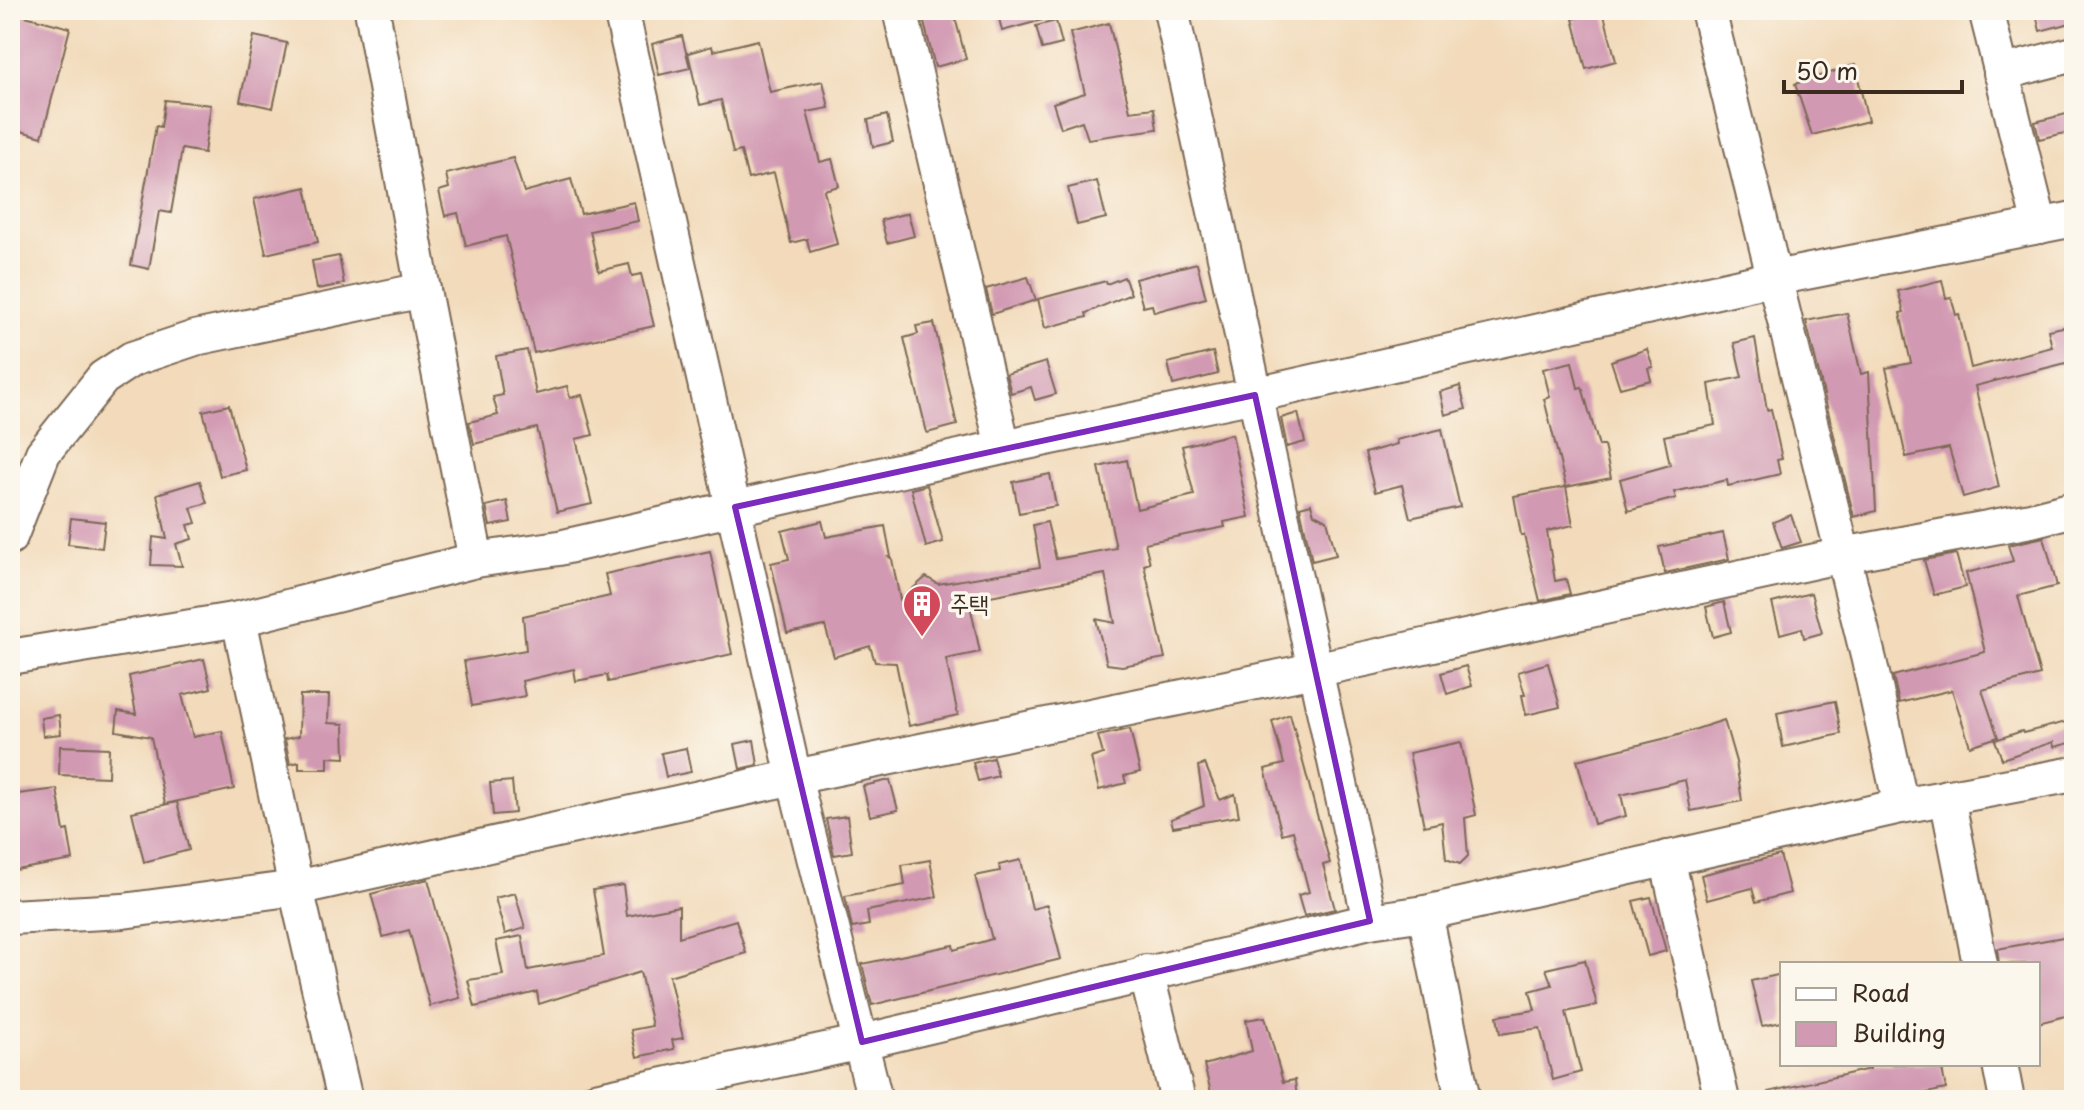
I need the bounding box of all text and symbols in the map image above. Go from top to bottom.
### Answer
scale bar [1784,44,1962,94]
text: 50 m [1796,52,1858,88]
building icon: 주택 [901,583,943,638]
place label: 주택 [950,584,989,620]
legend [1780,962,2040,1066]
text: Road [1852,974,1910,1010]
text: Building [1852,1014,1946,1050]

